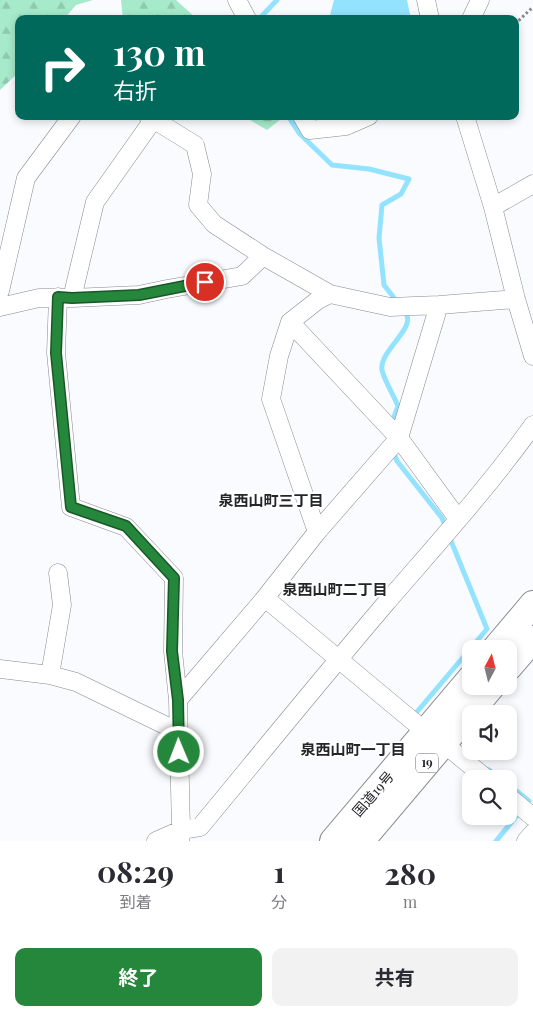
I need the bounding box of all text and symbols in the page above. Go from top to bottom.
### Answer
text: 130 m [113,28,206,75]
icon: right [30,35,95,100]
text: 右折 [113,75,157,105]
pin [184,261,226,303]
icon: arrive [191,268,219,296]
district label: 泉西山町三丁目 [218,490,324,510]
district label: 泉西山町二丁目 [282,579,388,599]
north arrow [462,640,518,695]
map controls [462,640,517,825]
button: sound [462,705,517,760]
position arrow [152,725,204,777]
district label: 泉西山町一丁目 [300,739,406,759]
road number: 19 [416,754,438,772]
street label: 国道19号 [348,767,398,820]
button: search [462,770,517,825]
text: 08:29 [97,851,174,891]
text: 1 [273,851,285,891]
text: 280 [384,853,436,893]
text: 到着 [120,891,152,912]
text: 分 [271,891,287,912]
text: m [403,891,417,912]
button: 終了 [15,948,262,1006]
button: 共有 [272,948,518,1006]

